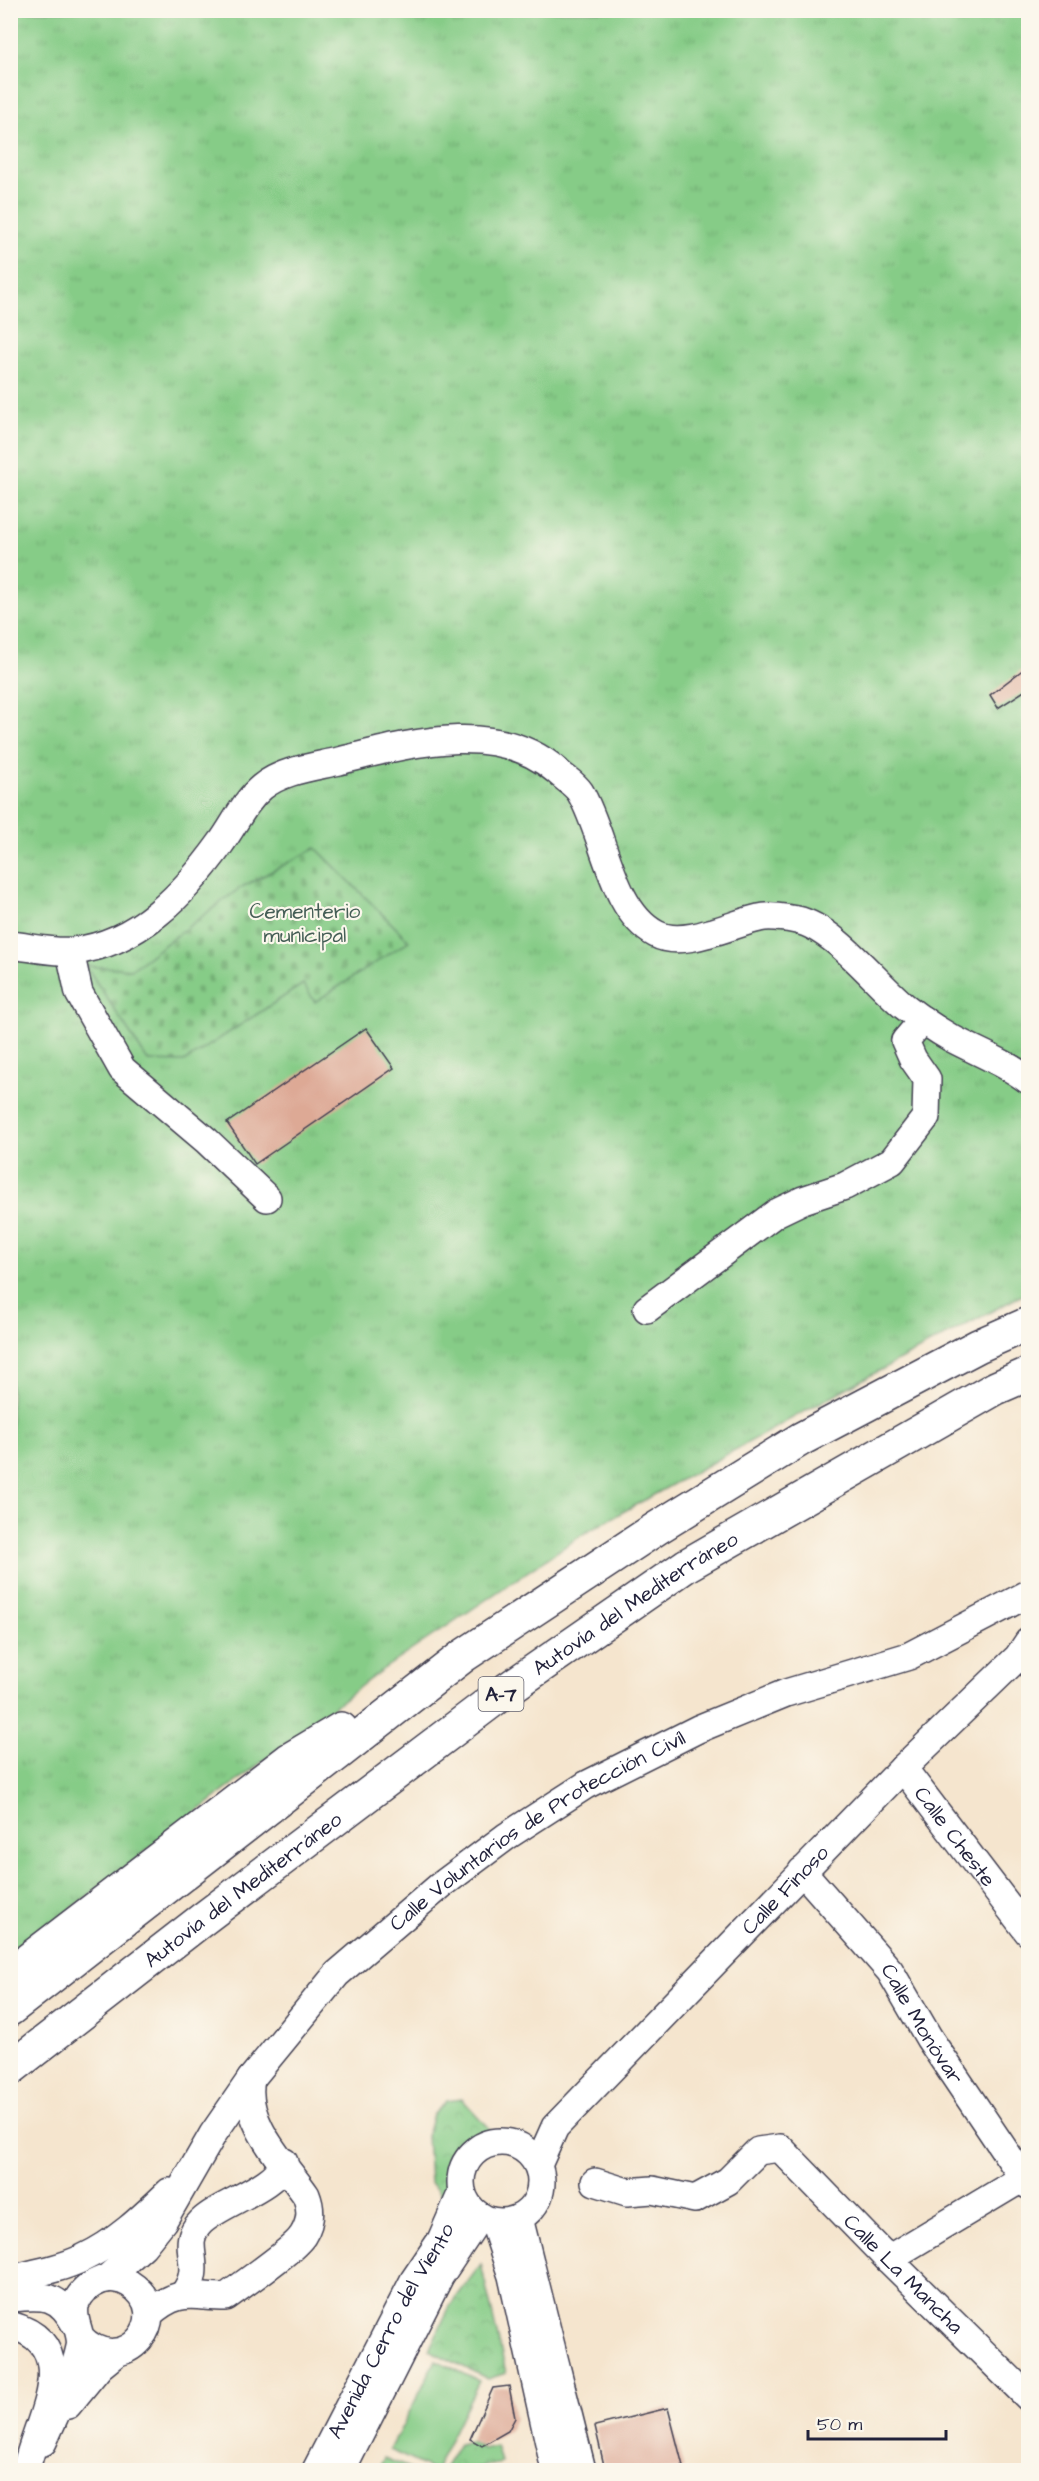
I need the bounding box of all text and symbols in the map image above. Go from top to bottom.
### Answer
park label: Cementerio municipal [250,897,361,951]
street label: Autovía del Mediterráneo [527,1525,744,1683]
road number: A-7 [478,1677,524,1711]
street label: Calle Voluntarios de Protección Civíl [383,1724,690,1938]
street label: Calle Cheste [907,1781,1002,1893]
street label: Autovía del Mediterráneo [138,1805,348,1975]
street label: Calle Finoso [735,1839,836,1941]
street label: Calle Monóvar [874,1958,970,2090]
street label: Calle La Mancha [837,2208,970,2341]
street label: Avenida Cerro del Viento [321,2219,461,2444]
scale bar [808,2403,946,2441]
text: 50 m [817,2412,862,2437]

